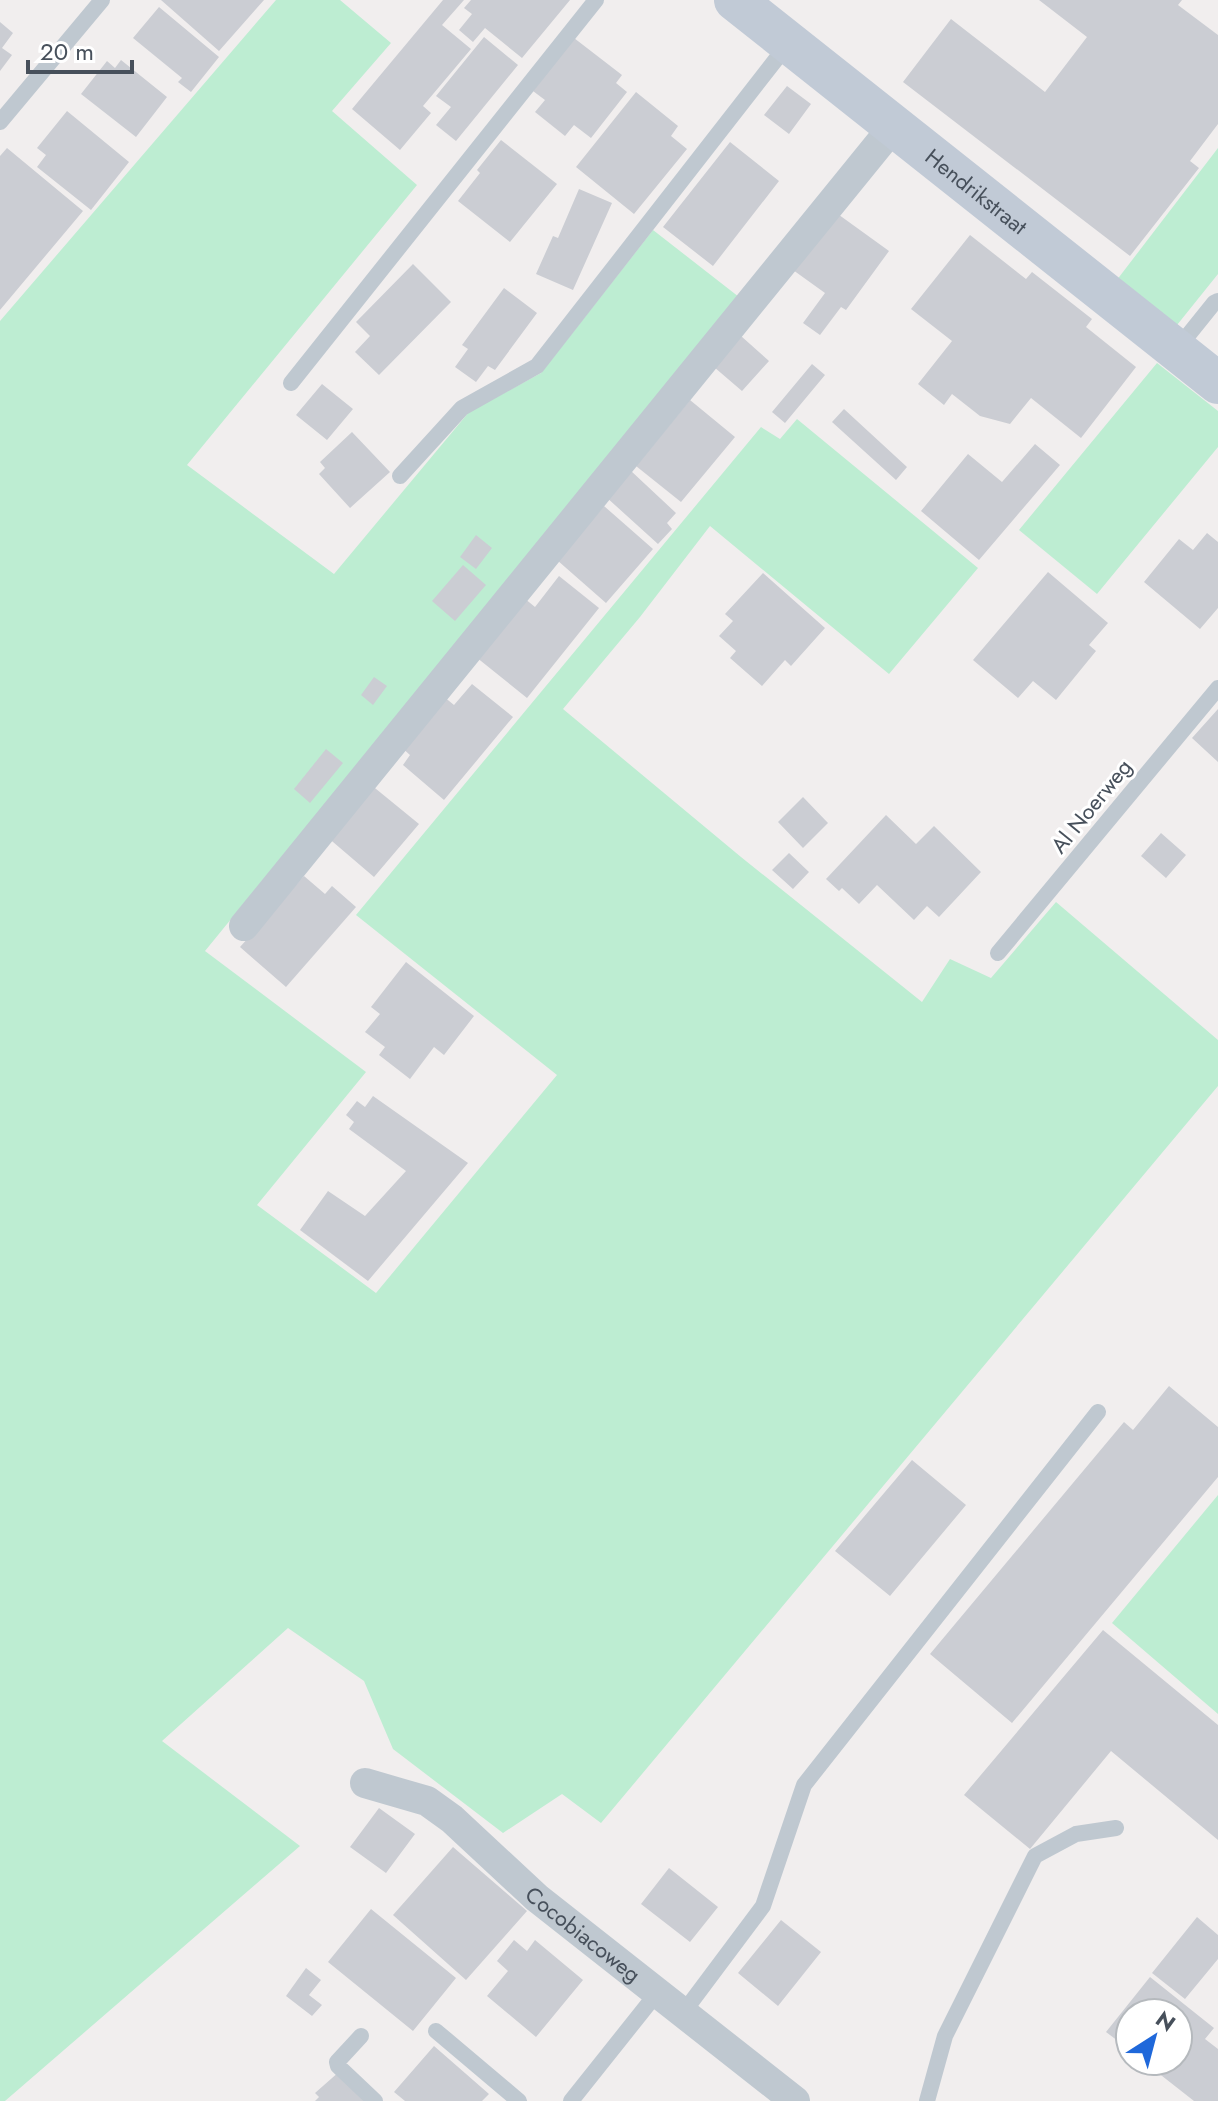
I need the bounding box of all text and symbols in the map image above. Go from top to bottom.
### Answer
scale bar [28,24,132,74]
text: 20 m [40,34,94,69]
street label: Hendrikstraat [918,141,1035,242]
street label: Al Noerweg [1043,752,1139,860]
street label: Cocobiacoweg [518,1879,648,1990]
north arrow [1114,1997,1194,2077]
text: N [1149,2003,1182,2039]

